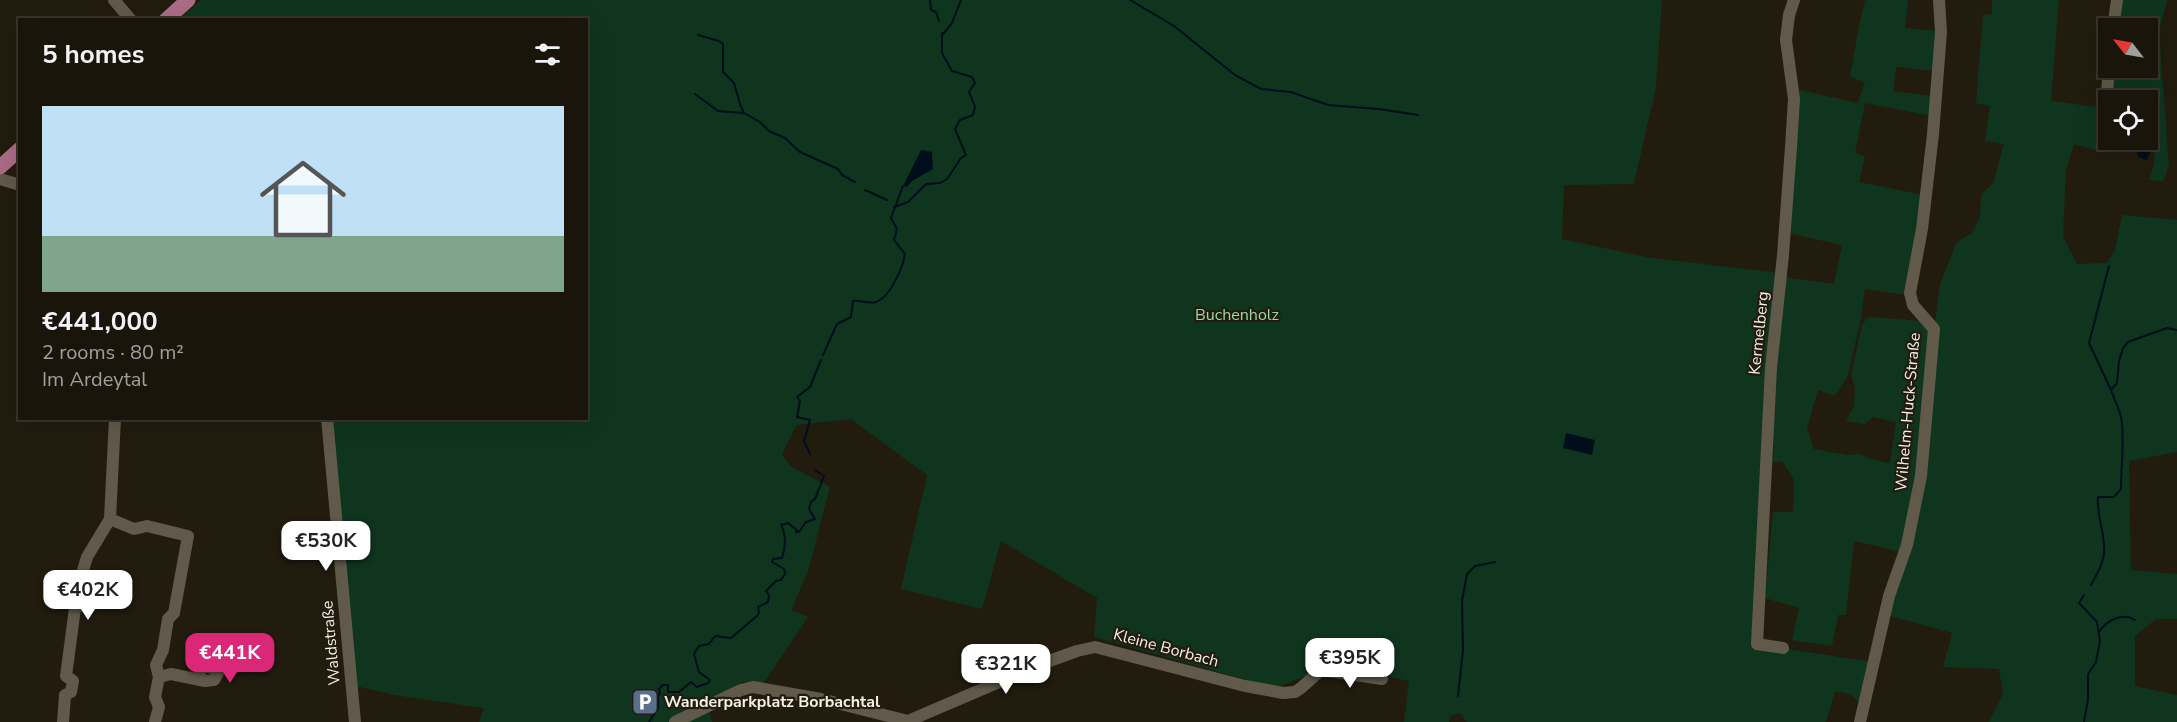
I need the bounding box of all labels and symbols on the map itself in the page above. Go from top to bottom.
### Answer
north arrow [2098,18,2158,78]
street label: Kermelberg [1744,290,1774,376]
park label: Buchenholz [1195,304,1279,326]
street label: Wilhelm-Huck-Straße [1890,332,1926,492]
pin: €530K [284,521,368,572]
pin: €402K [46,570,130,621]
street label: Waldstraße [316,600,346,686]
street label: Kleine Borbach [1111,623,1221,673]
pin: €441K [188,633,272,684]
pin: €395K [1308,638,1392,689]
pin: €321K [964,644,1048,695]
parking icon: Wanderparkplatz Borbachtal [630,687,660,717]
place label: Wanderparkplatz Borbachtal [664,691,880,713]

